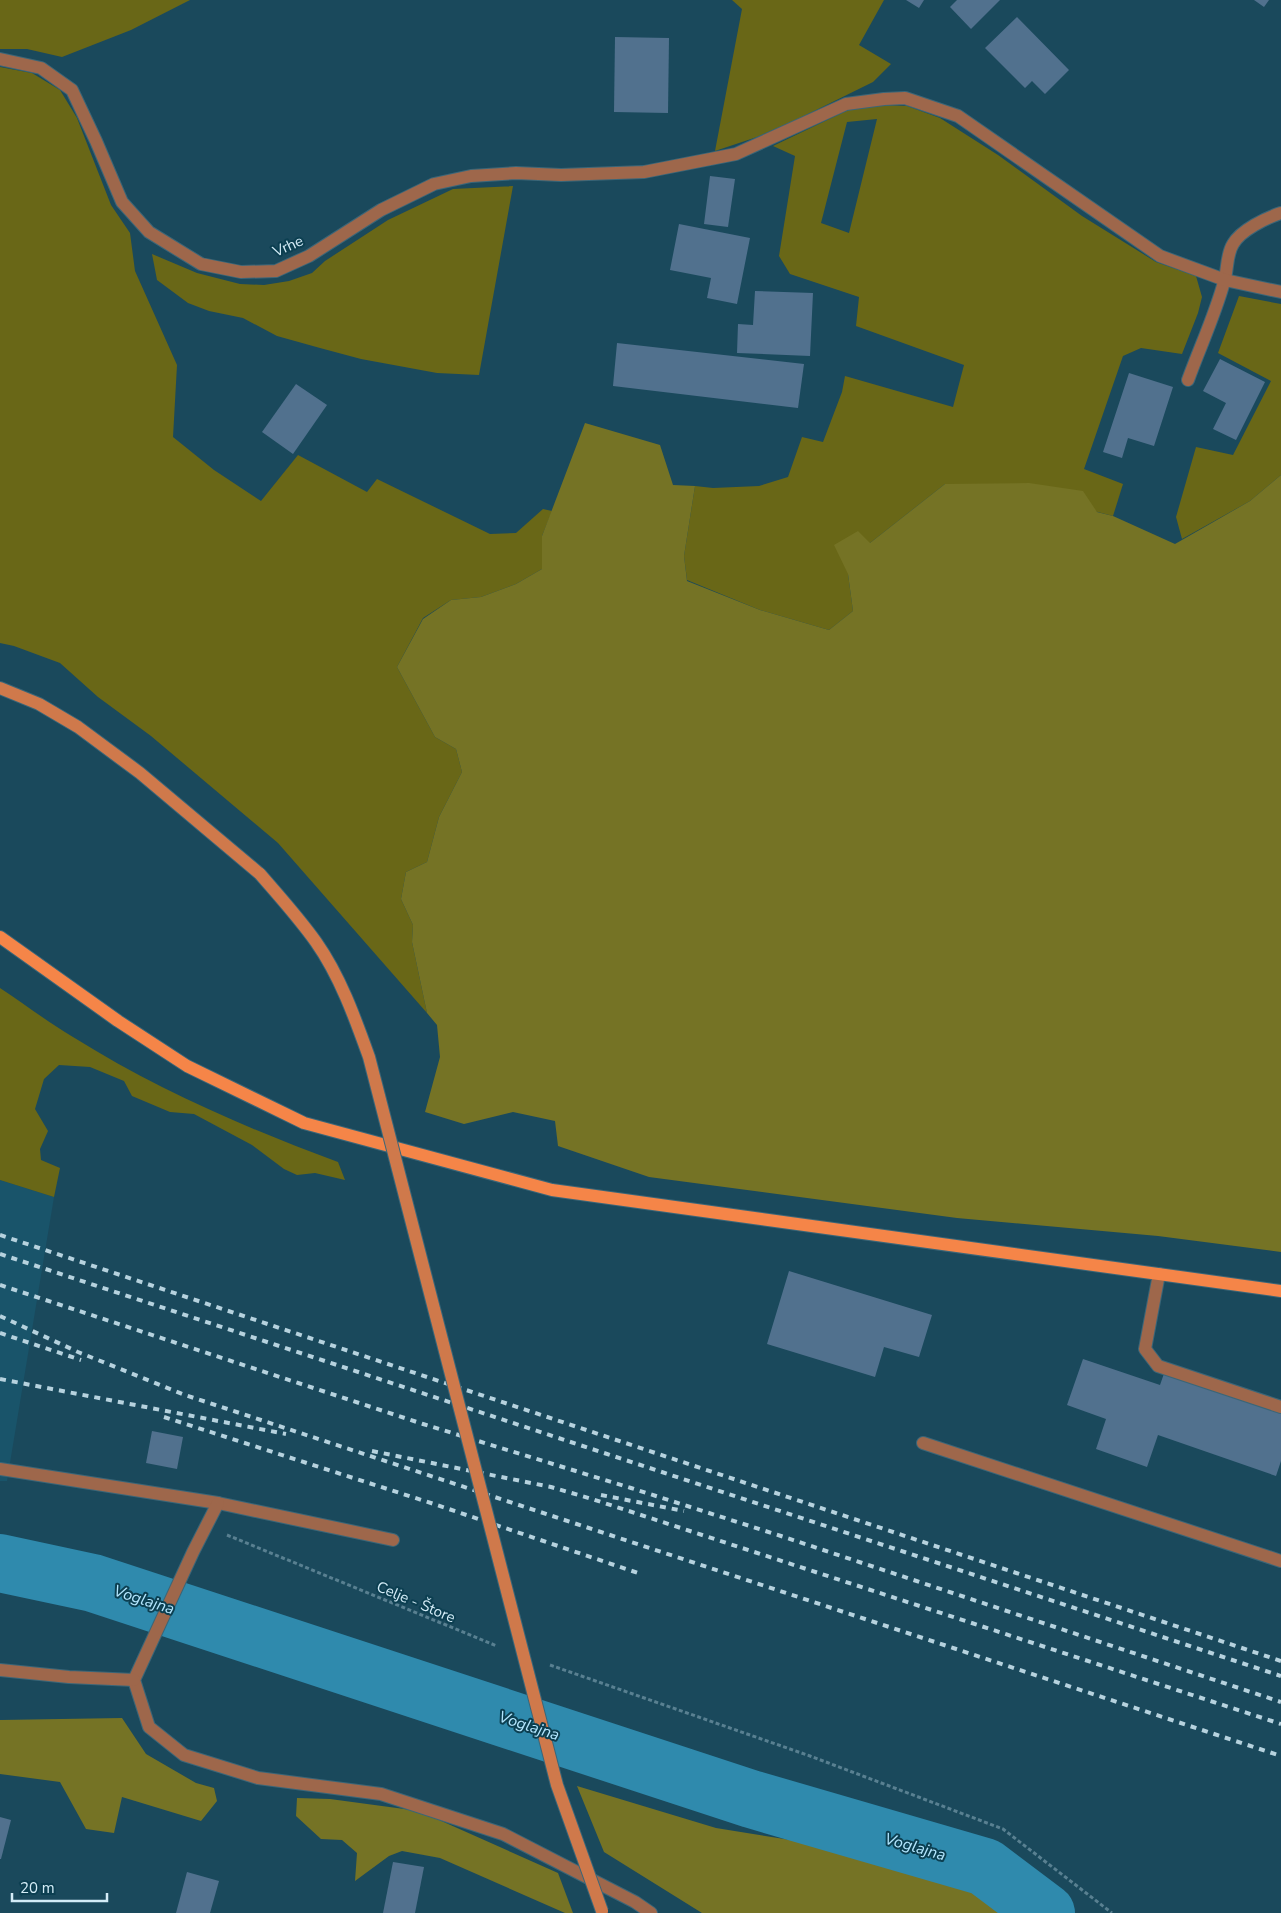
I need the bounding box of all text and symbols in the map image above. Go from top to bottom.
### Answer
street label: Vrhe [269,230,306,262]
street label: Celje - Štore [374,1576,459,1628]
water label: Voglajna [111,1580,177,1620]
water label: Voglajna [496,1706,562,1746]
water label: Voglajna [882,1828,948,1866]
scale bar [12,1870,108,1902]
text: 20 m [20,1878,55,1898]

